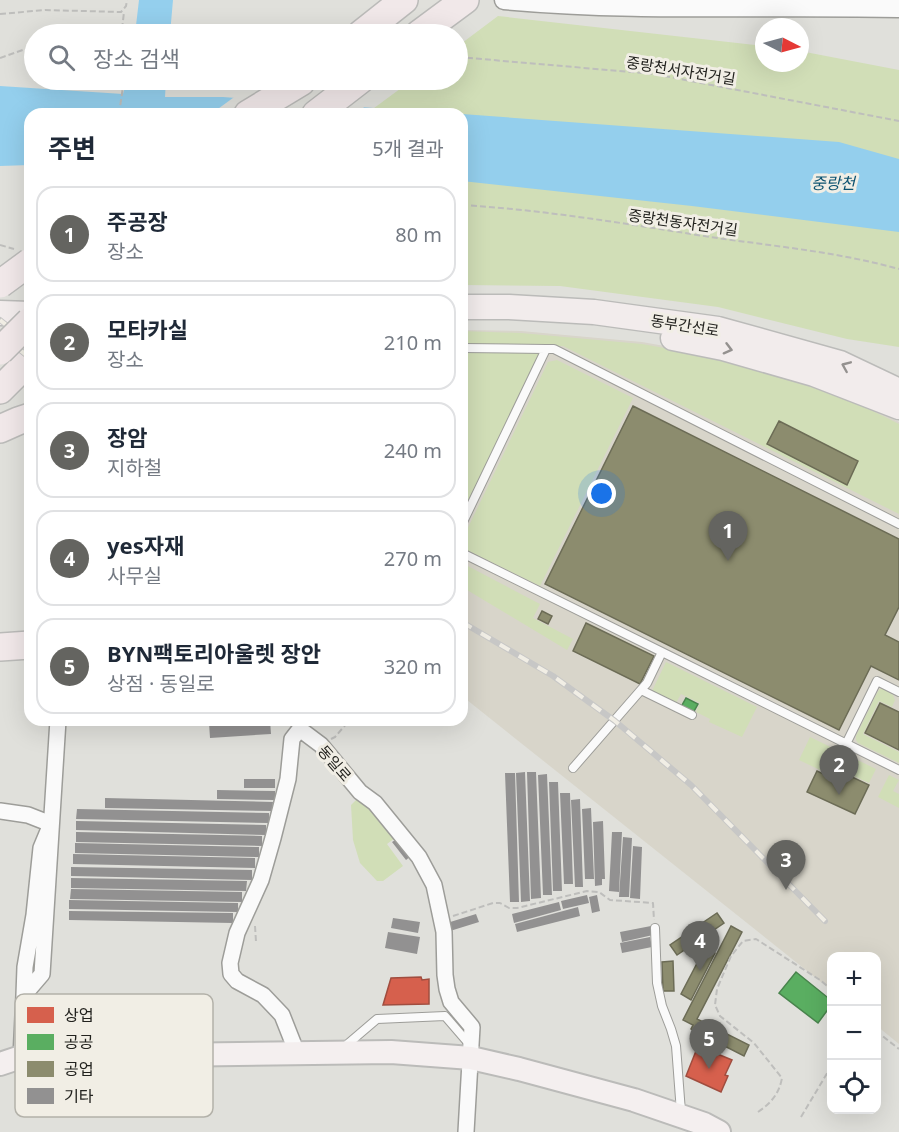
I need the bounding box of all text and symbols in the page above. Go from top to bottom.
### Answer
north arrow [755,18,809,72]
search box [24,24,468,90]
icon: search [45,41,78,74]
text: 장소 검색 [93,43,180,73]
street label: 중랑천서자전거길 [625,51,737,89]
text: 주변 [48,130,96,166]
text: 5개 결과 [372,135,444,162]
water label: 중랑천 [811,172,857,194]
street label: 중랑천동자전거길 [627,204,739,240]
text: 주공장 [107,206,168,236]
text: 1 [64,221,75,248]
text: 80 m [395,221,442,248]
text: 장소 [107,238,144,265]
street label: 동부간선로 [649,310,721,340]
text: 모타카실 [107,314,188,344]
text: 2 [64,329,75,356]
text: 210 m [384,329,442,356]
one-way arrow [723,342,733,355]
text: 장소 [107,346,144,373]
one-way arrow [841,362,852,374]
text: 장암 [107,422,147,452]
text: 3 [64,437,75,464]
text: 240 m [384,437,442,464]
text: 지하철 [107,454,162,481]
your location [587,479,616,508]
pin: 1 [708,512,748,561]
text: yes자재 [107,530,184,560]
text: 4 [64,545,75,572]
text: 270 m [384,545,442,572]
text: 사무실 [107,562,162,589]
text: BYN팩토리아울렛 장안 [107,638,321,668]
text: 5 [64,653,75,680]
text: 320 m [384,653,442,680]
text: 상점 · 동일로 [107,670,215,697]
street label: 동일로 [314,741,356,785]
pin: 2 [820,746,858,795]
pin: 3 [766,840,806,890]
pin: 4 [680,922,720,971]
map controls [827,952,881,1114]
button: + [827,952,881,1006]
legend [15,994,213,1117]
text: 상업 [64,1004,93,1026]
button: − [827,1006,881,1060]
pin: 5 [690,1020,728,1069]
text: 공공 [64,1031,93,1053]
text: 공업 [64,1058,93,1080]
button: locate [827,1060,881,1114]
text: 기타 [64,1085,94,1107]

